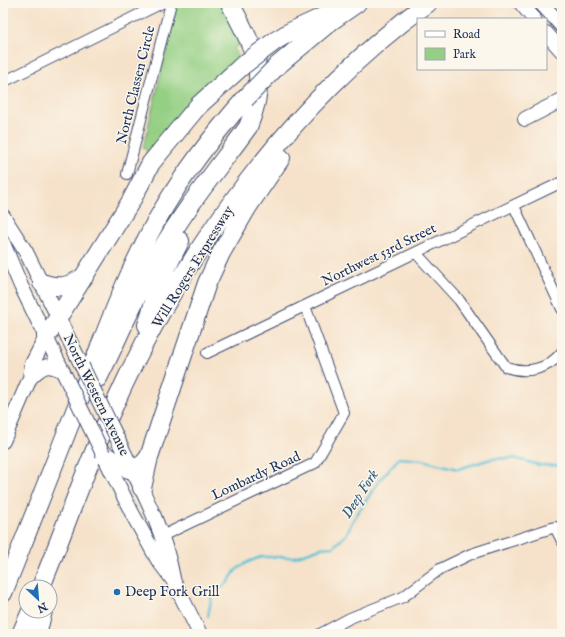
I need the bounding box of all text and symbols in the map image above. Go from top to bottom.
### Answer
legend [417,18,547,70]
street label: North Classen Circle [113,23,160,146]
text: Road [453,27,481,42]
text: Park [453,47,476,62]
street label: Will Rogers Expressway [148,203,238,331]
street label: Northwest 53rd Street [319,219,440,291]
street label: North Western Avenue [59,331,134,459]
street label: Lombardy Road [209,447,304,504]
water label: Deep Fork [337,466,383,522]
north arrow [18,579,58,619]
place label: Deep Fork Grill [125,583,219,601]
marker: Deep Fork Grill [112,587,122,597]
text: N [34,598,50,616]

